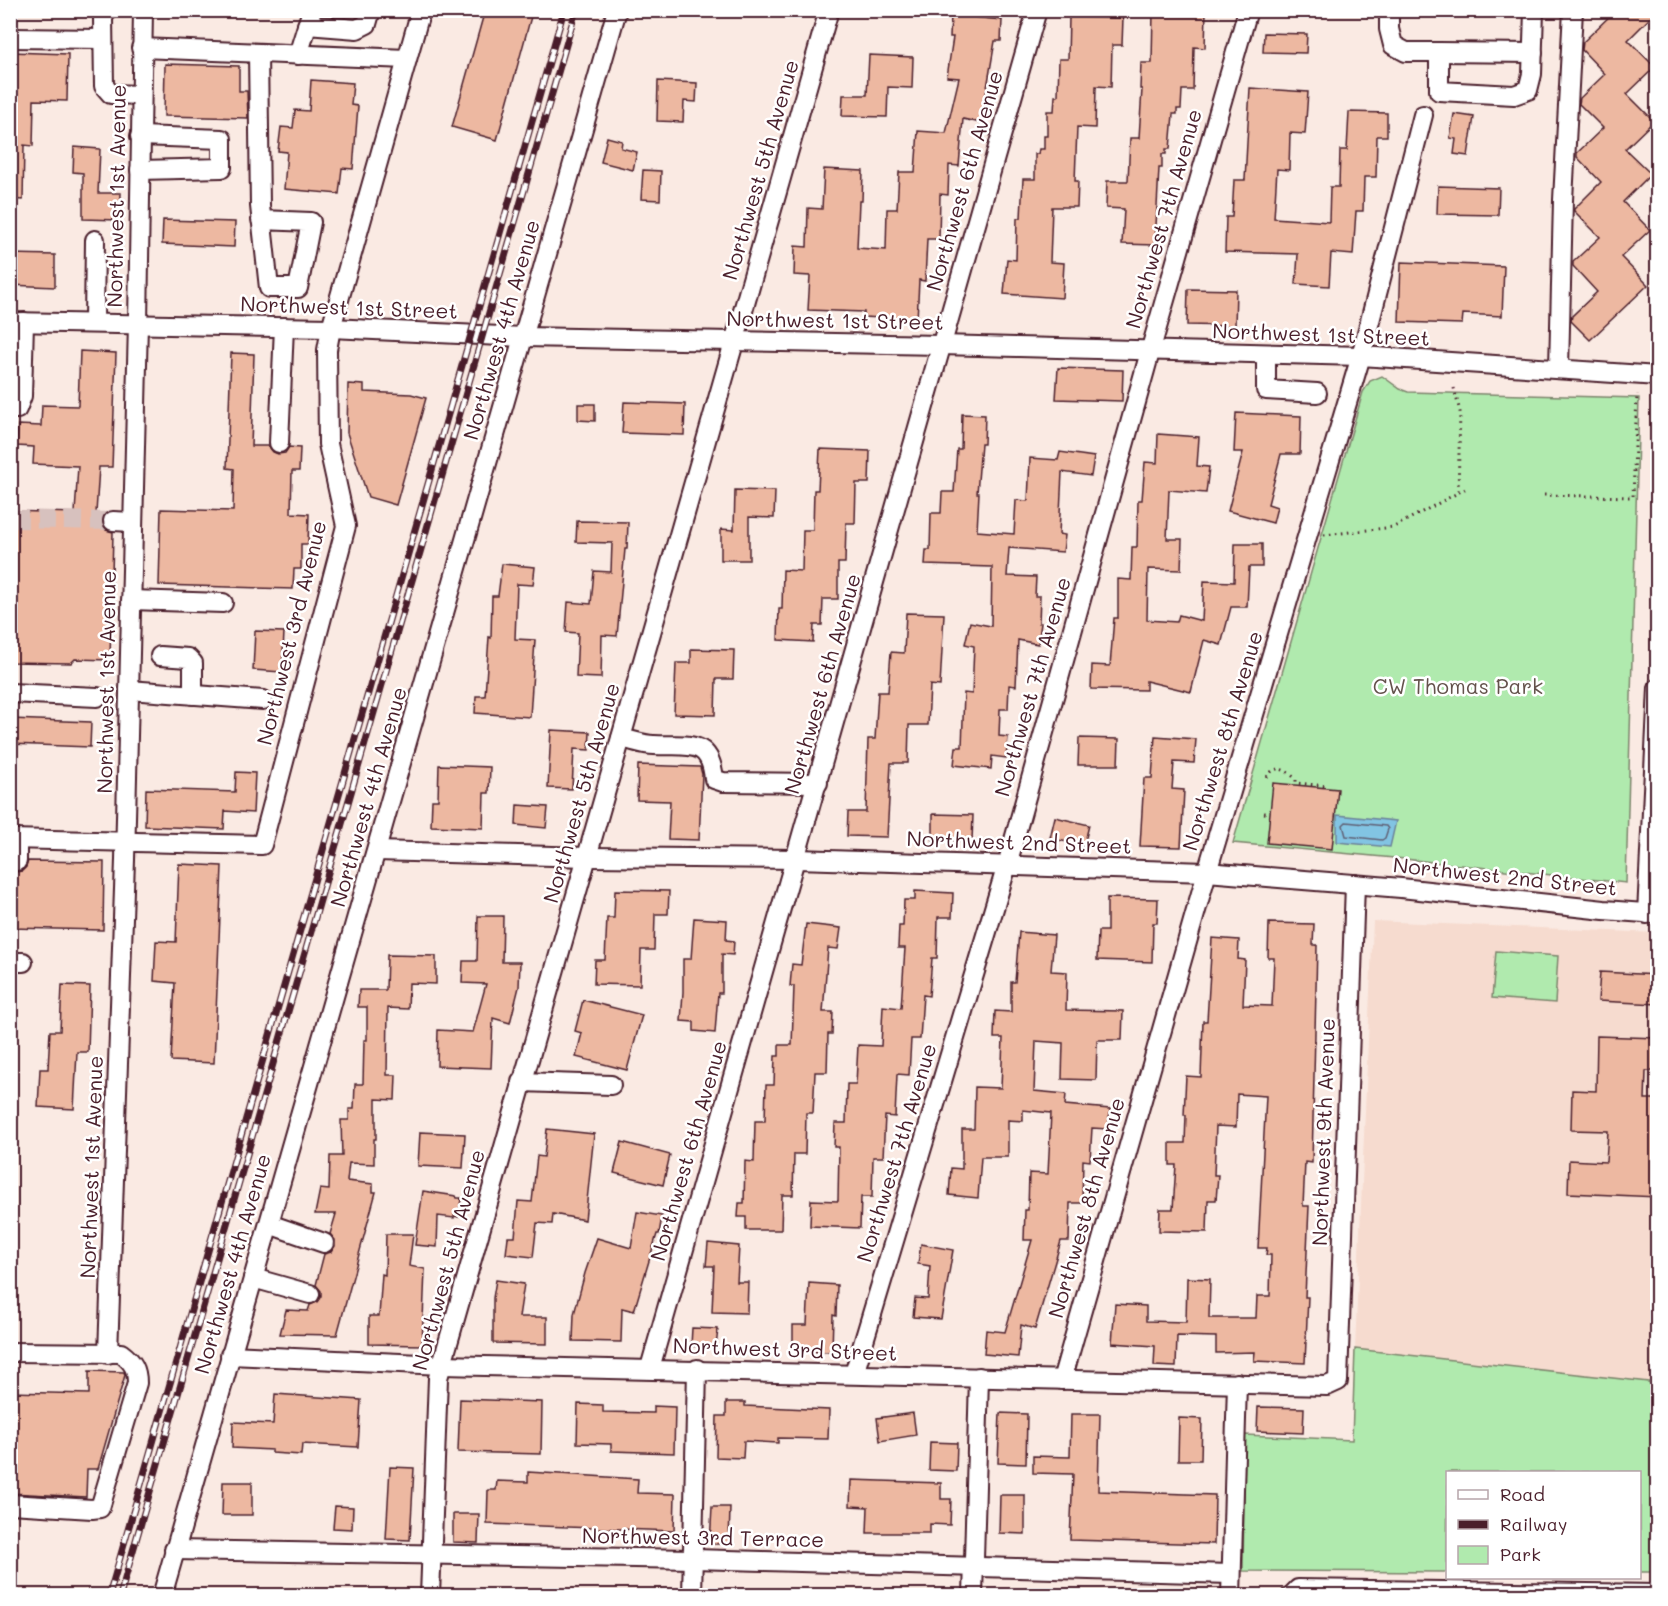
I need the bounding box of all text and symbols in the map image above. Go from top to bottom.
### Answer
street label: Northwest 5th Avenue [715,56,804,283]
street label: Northwest 6th Avenue [919,67,1008,294]
street label: Northwest 1st Avenue [100,84,131,308]
street label: Northwest 7th Avenue [1118,106,1207,332]
street label: Northwest 4th Avenue [456,216,545,443]
street label: Northwest 1st Street [240,289,458,324]
street label: Northwest 1st Street [726,304,944,335]
street label: Northwest 1st Street [1212,316,1430,351]
street label: Northwest 3rd Avenue [250,517,332,748]
street label: Northwest 1st Avenue [90,570,121,794]
street label: Northwest 6th Avenue [777,570,866,797]
street label: Northwest 7th Avenue [987,574,1076,800]
street label: Northwest 8th Avenue [1175,627,1268,854]
park label: CW Thomas Park [1373,672,1543,699]
street label: Northwest 5th Avenue [536,679,625,906]
street label: Northwest 4th Avenue [323,683,412,910]
street label: Northwest 2nd Street [906,824,1132,859]
street label: Northwest 2nd Street [1392,850,1619,901]
street label: Northwest 9th Avenue [1305,1018,1340,1246]
street label: Northwest 6th Avenue [643,1037,732,1264]
street label: Northwest 7th Avenue [849,1040,942,1265]
street label: Northwest 1st Avenue [73,1055,108,1279]
street label: Northwest 8th Avenue [1041,1094,1130,1321]
street label: Northwest 5th Avenue [405,1146,490,1373]
street label: Northwest 4th Avenue [187,1150,276,1377]
street label: Northwest 3rd Street [672,1331,898,1366]
legend [1446,1471,1641,1579]
text: Road [1500,1482,1545,1506]
text: Railway [1500,1512,1567,1536]
street label: Northwest 3rd Terrace [582,1521,824,1552]
text: Park [1500,1542,1541,1566]

